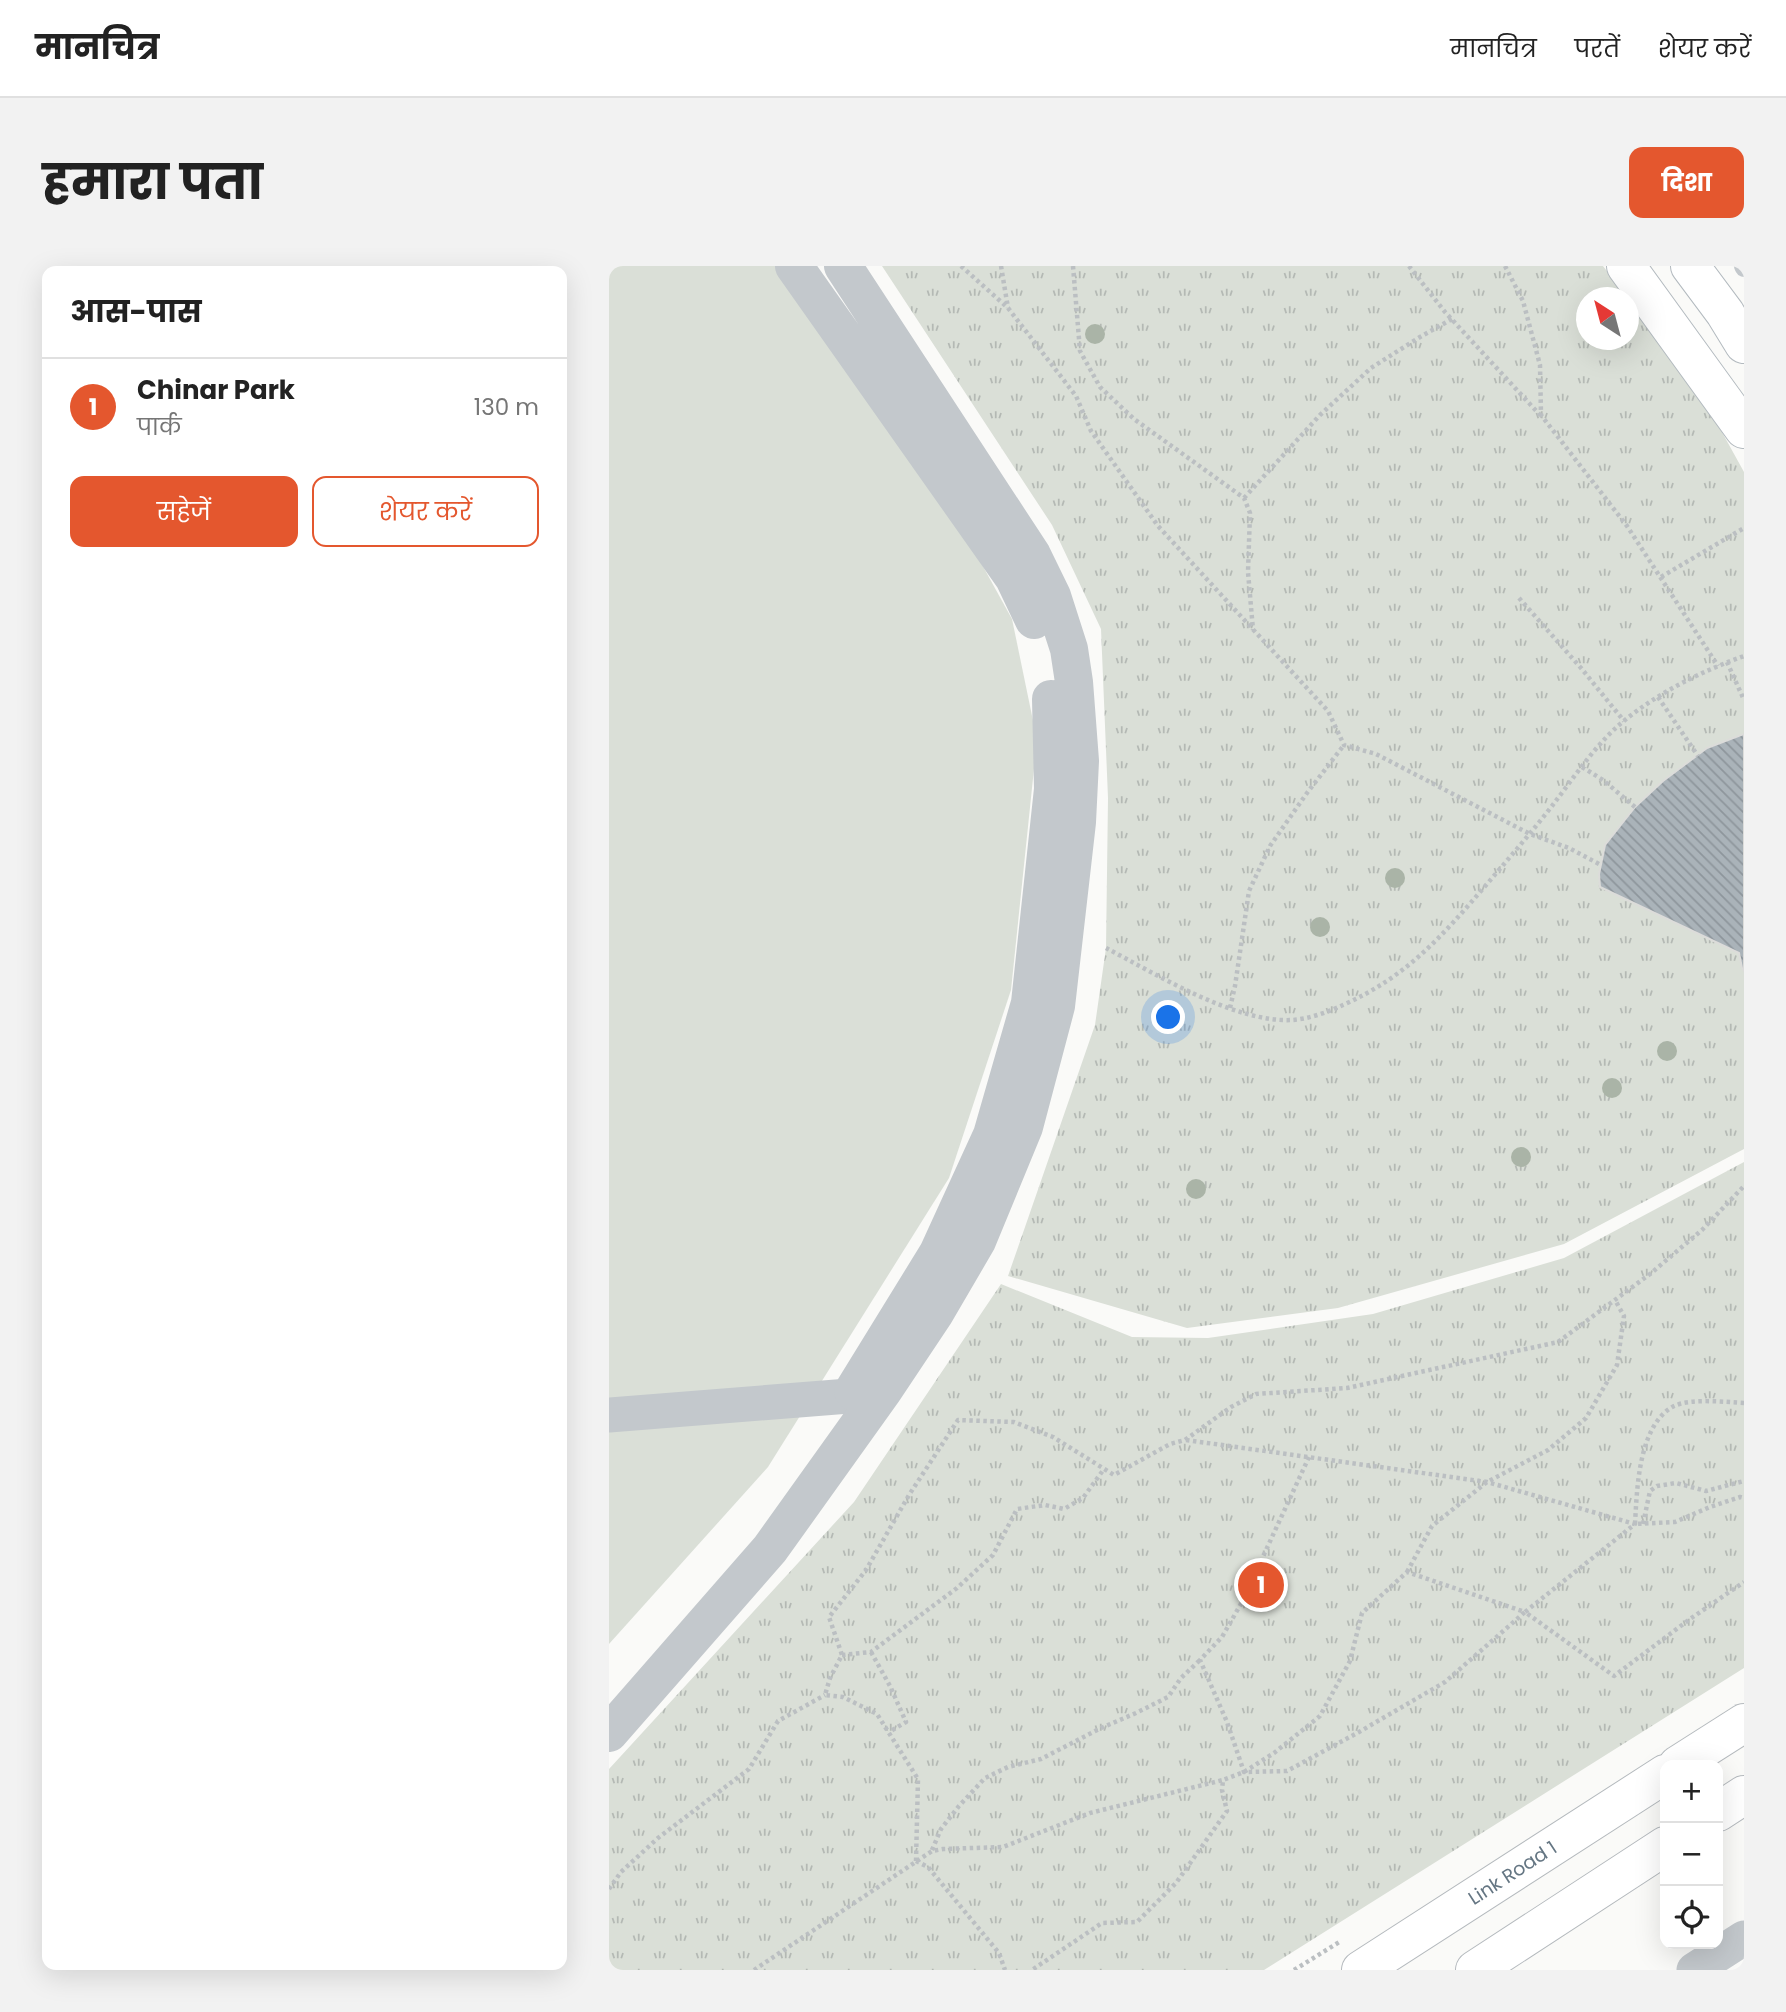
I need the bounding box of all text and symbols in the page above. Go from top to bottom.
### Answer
text: मानचित्र [35,24,159,71]
text: मानचित्र [1450,32,1537,65]
text: परतें [1575,32,1620,65]
text: शेयर करें [1658,32,1751,65]
button: दिशा [1629,147,1744,218]
text: हमारा पता [42,148,263,216]
north arrow [1576,287,1639,350]
text: आस-पास [70,290,202,333]
text: Chinar Park [137,372,295,408]
text: 1 [89,391,97,423]
text: 130 m [474,391,539,423]
text: पार्क [137,411,182,443]
button: सहेजें [70,476,298,547]
button: शेयर करें [312,476,539,547]
your location [1151,1000,1185,1034]
pin: 1 [1238,1559,1284,1611]
map controls [1660,1760,1723,1949]
button: + [1660,1760,1723,1823]
button: − [1660,1823,1723,1886]
street label: Link Road 1 [1463,1834,1562,1911]
button: locate [1660,1886,1723,1949]

